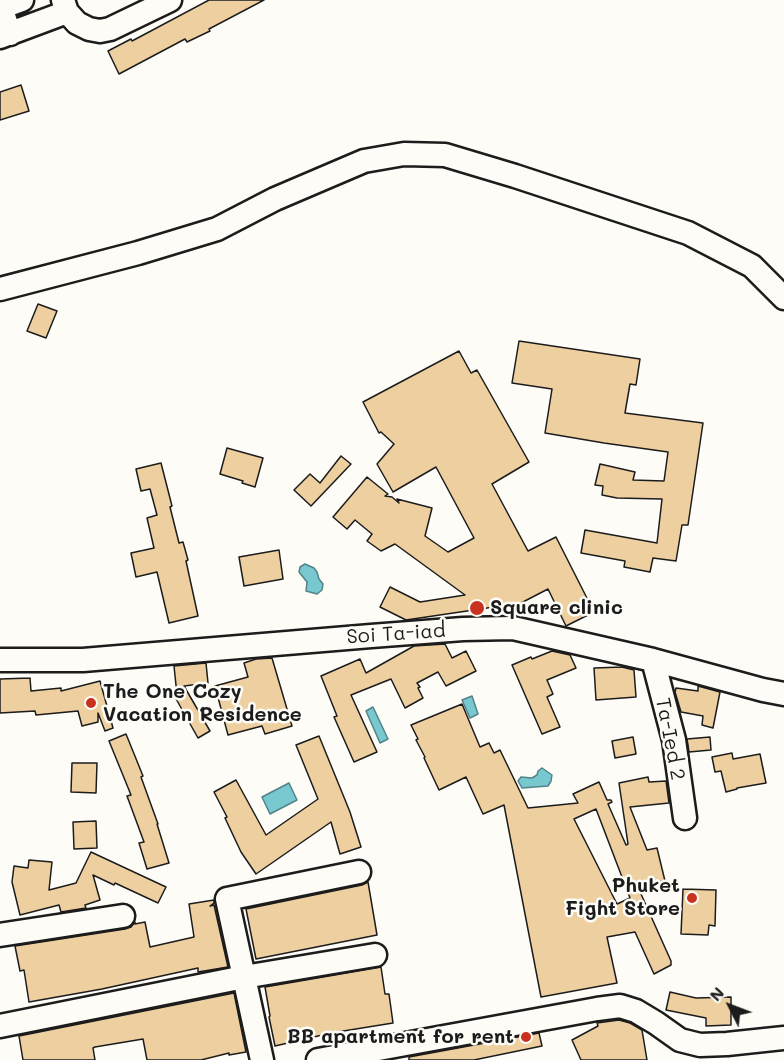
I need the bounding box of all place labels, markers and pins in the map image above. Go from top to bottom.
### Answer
place label: Square clinic [490,596,623,620]
marker: Square clinic [468,599,486,617]
place label: The One Cozy Vacation Residence [103,680,302,727]
marker: The One Cozy Vacation Residence [84,696,98,710]
place label: Phuket Fight Store [565,874,680,921]
marker: Phuket Fight Store [685,891,699,905]
place label: BB apartment for rent [287,1025,514,1049]
marker: BB apartment for rent [519,1030,533,1044]

